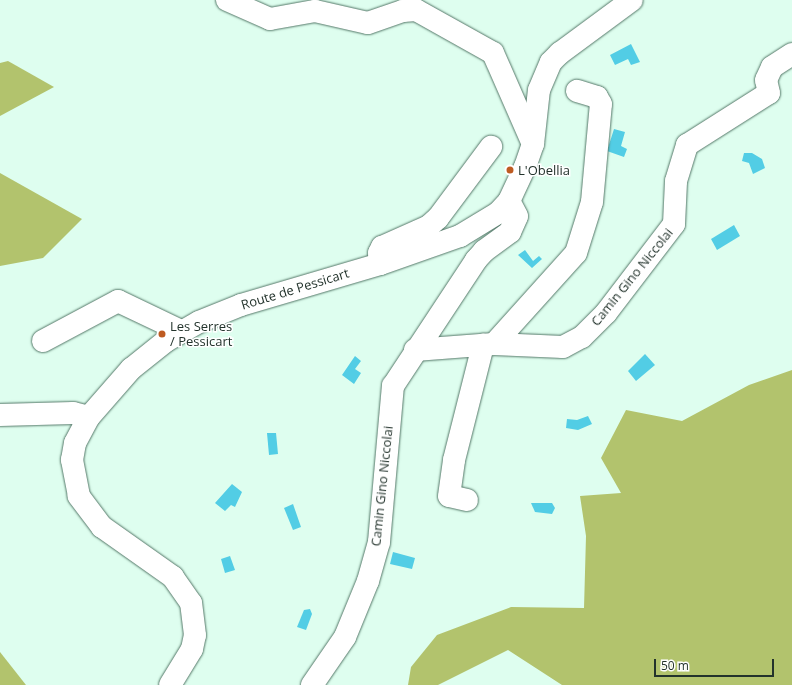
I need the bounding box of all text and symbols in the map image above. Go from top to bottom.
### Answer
place label: L'Obellia [518,162,570,178]
marker: L'Obellia [505,165,515,175]
street label: Camin Gino Niccolai [588,225,676,329]
street label: Route de Pessicart [239,265,351,313]
place label: Les Serres / Pessicart [170,319,232,350]
marker: Les Serres / Pessicart [157,329,167,339]
street label: Camin Gino Niccolai [368,425,396,547]
scale bar [656,651,776,677]
text: 50 m [661,657,689,674]

